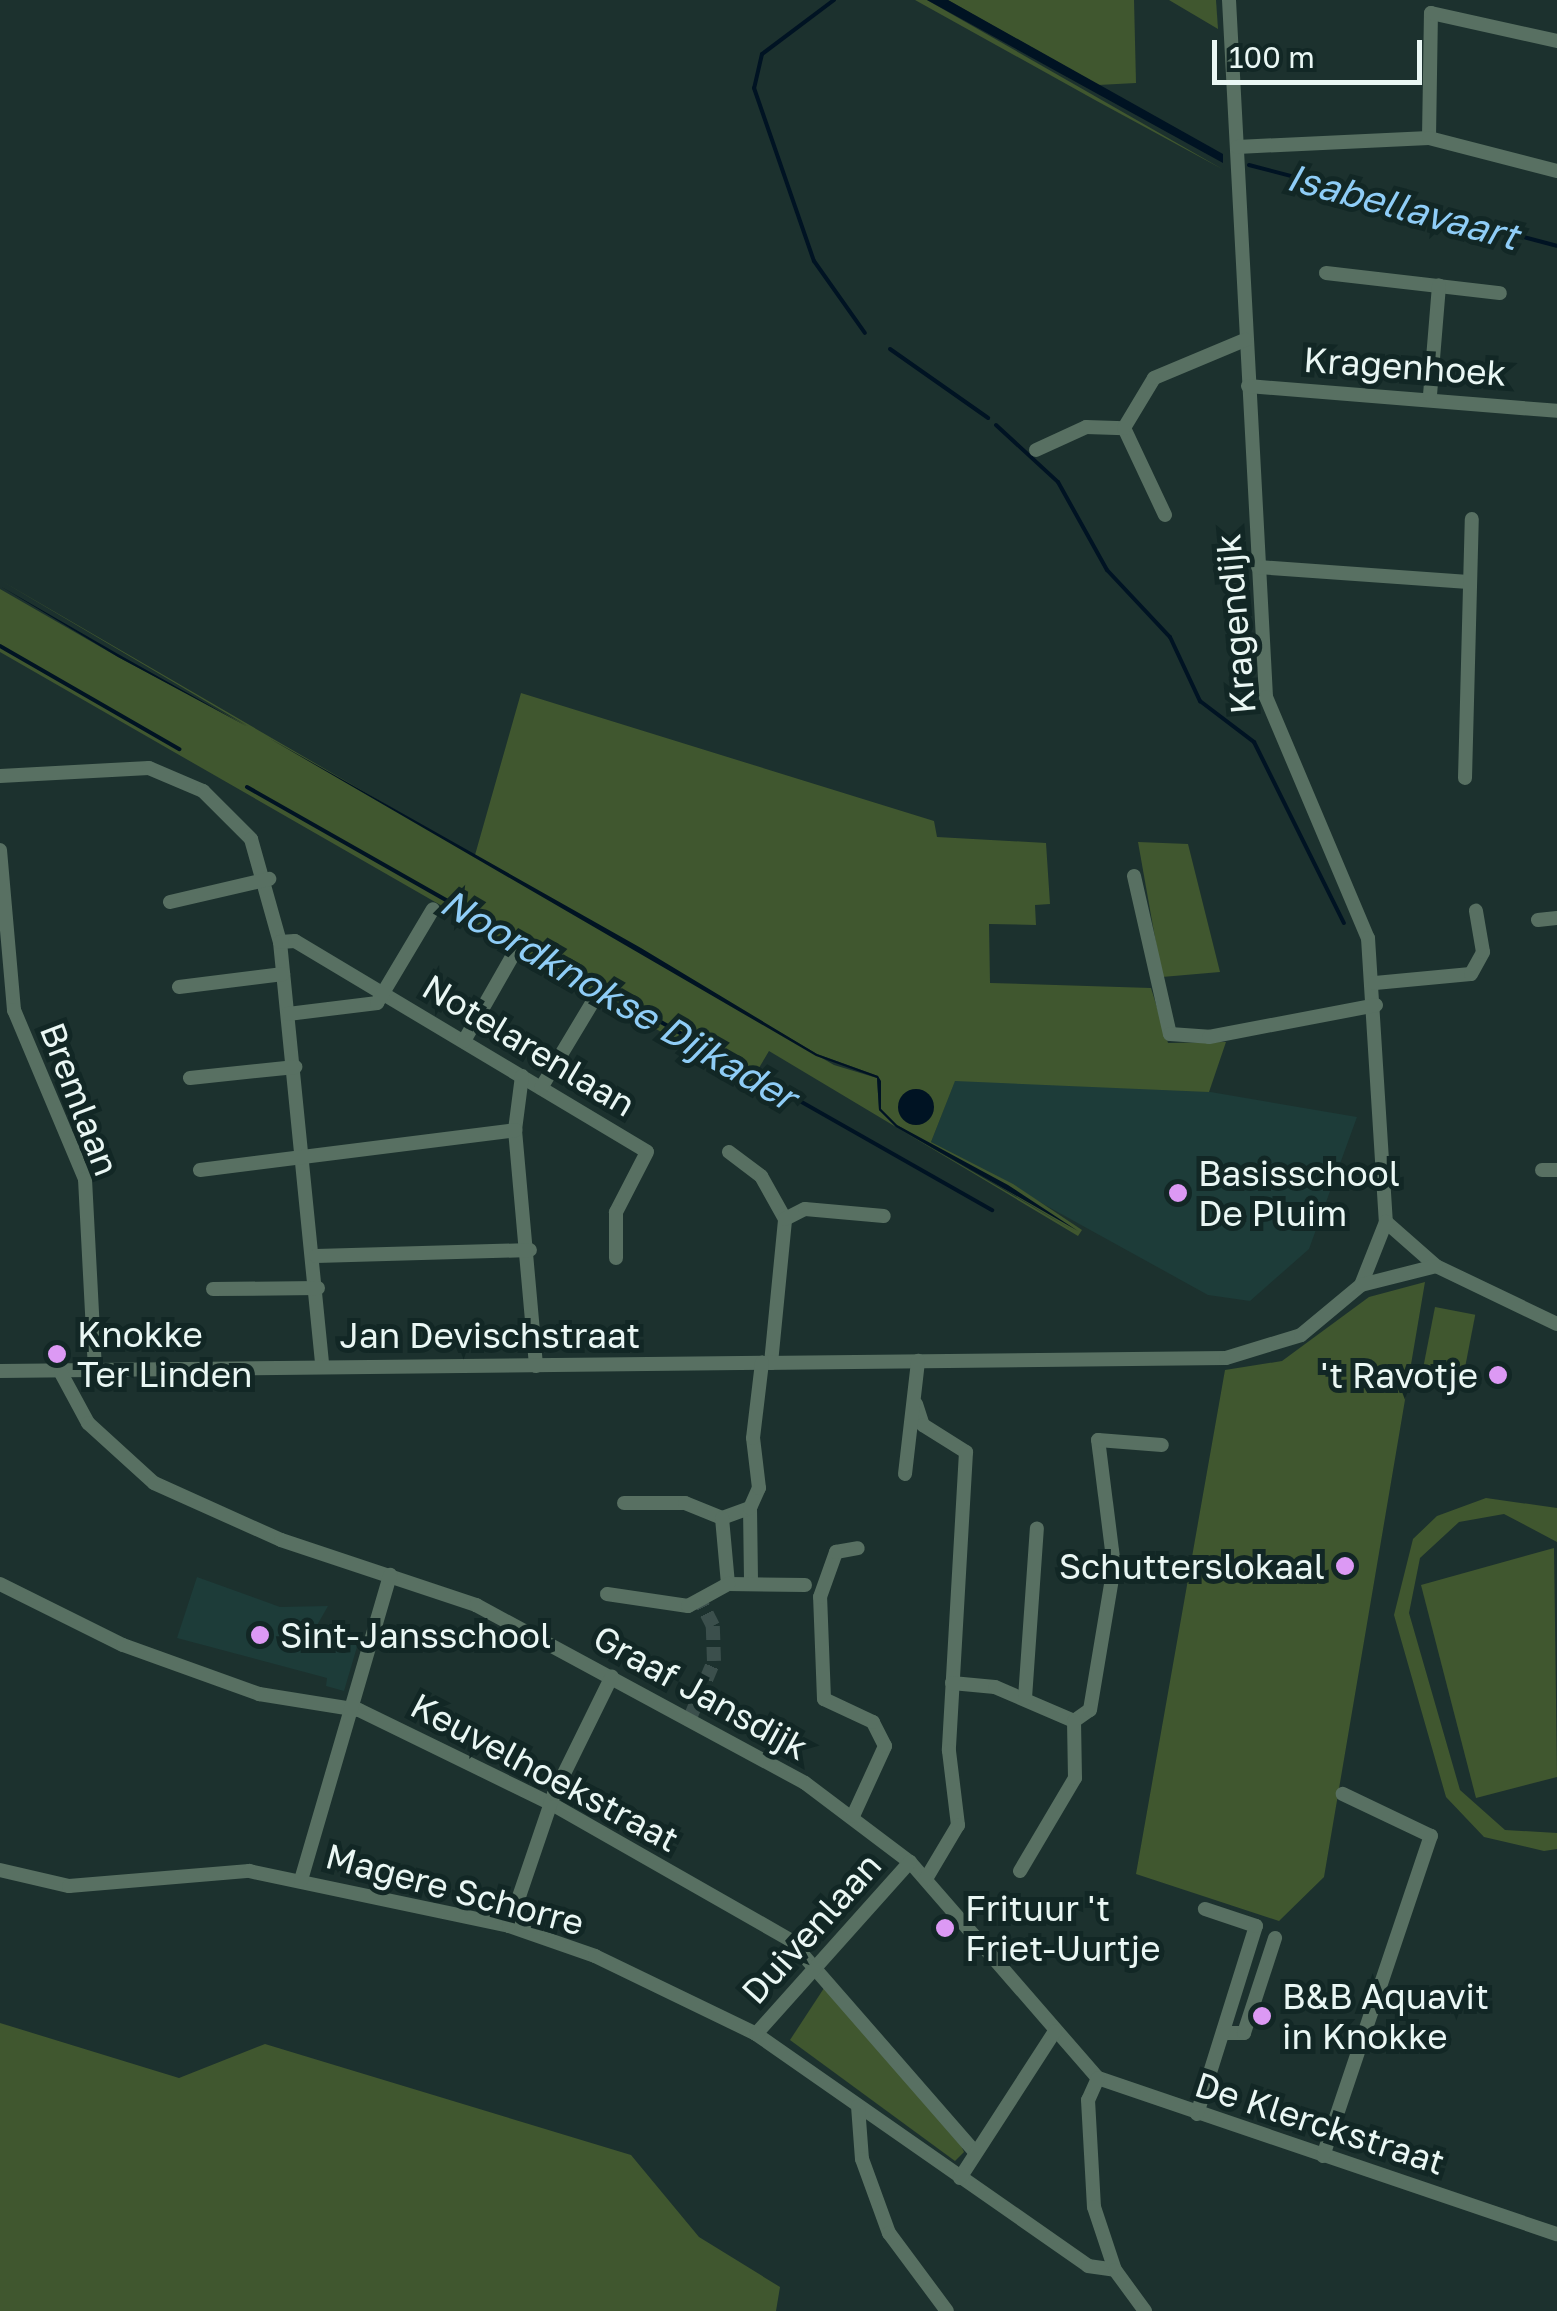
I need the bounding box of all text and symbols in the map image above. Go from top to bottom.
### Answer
scale bar [1217,20,1427,82]
text: 100 m [1229,39,1315,75]
water label: Isabellavaart [1282,153,1524,259]
street label: Kragenhoek [1302,338,1508,394]
street label: Kragendijk [1206,532,1264,716]
water label: Noordknokse Dijkader [433,879,805,1119]
street label: Notelarenlaan [415,965,643,1125]
street label: Bremlaan [32,1017,128,1181]
place label: Basisschool De Pluim [1198,1152,1400,1234]
marker: Basisschool De Pluim [1167,1182,1189,1204]
place label: Knokke Ter Linden [77,1313,252,1395]
street label: Jan Devischstraat [340,1314,640,1356]
marker: Knokke Ter Linden [46,1343,68,1365]
place label: 't Ravotje [1320,1354,1478,1396]
marker: 't Ravotje [1487,1364,1509,1386]
place label: Schutterslokaal [1059,1545,1325,1587]
marker: Schutterslokaal [1334,1555,1356,1577]
place label: Sint-Jansschool [280,1614,551,1656]
street label: Graaf Jansdijk [587,1616,815,1768]
marker: Sint-Jansschool [249,1624,271,1646]
street label: Keuvelhoekstraat [404,1684,686,1860]
street label: Magere Schorre [321,1834,589,1944]
street label: Duivenlaan [732,1844,890,2012]
place label: Frituur 't Friet-Uurtje [965,1887,1161,1969]
marker: Frituur 't Friet-Uurtje [934,1917,956,1939]
place label: B&B Aquavit in Knokke [1282,1975,1489,2057]
marker: B&B Aquavit in Knokke [1251,2005,1273,2027]
street label: De Klerckstraat [1190,2063,1450,2183]

